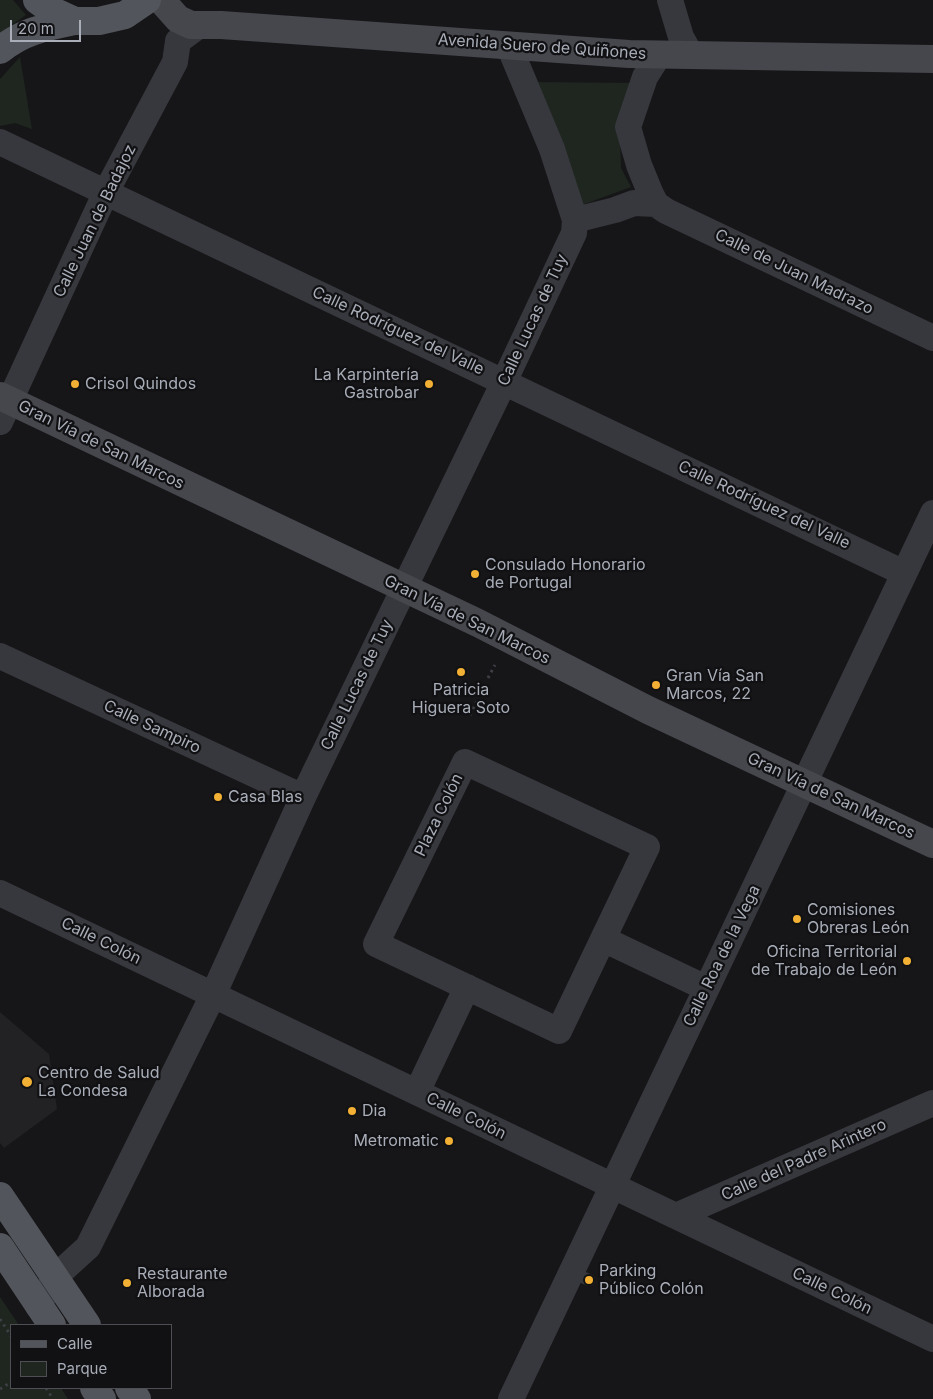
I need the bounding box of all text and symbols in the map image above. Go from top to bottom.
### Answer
scale bar [12,10,84,42]
text: 20 m [18,19,54,38]
street label: Avenida Suero de Quiñones [437,30,647,64]
street label: Calle Juan de Badajoz [50,141,140,301]
street label: Calle de Juan Madrazo [712,225,876,319]
street label: Calle Lucas de Tuy [494,251,572,389]
street label: Calle Rodríguez del Valle [309,283,487,379]
place label: La Karpintería Gastrobar [314,365,419,403]
place label: Crisol Quindos [85,374,196,394]
marker: Crisol Quindos [69,378,81,390]
marker: La Karpintería Gastrobar [423,378,435,390]
street label: Gran Vía de San Marcos [15,396,187,494]
street label: Calle Rodríguez del Valle [675,457,853,553]
place label: Consulado Honorario de Portugal [485,555,646,593]
marker: Consulado Honorario de Portugal [469,568,481,580]
street label: Gran Vía de San Marcos [381,571,553,669]
street label: Calle Lucas de Tuy [317,616,397,754]
marker: Patricia Higuera Soto [455,666,467,678]
place label: Gran Vía San Marcos, 22 [666,666,764,704]
marker: Gran Vía San Marcos, 22 [650,679,662,691]
place label: Patricia Higuera Soto [412,680,510,718]
street label: Calle Sampiro [101,696,203,758]
street label: Gran Vía de San Marcos [744,749,918,843]
street label: Plaza Colón [411,771,467,859]
place label: Casa Blas [228,787,302,807]
marker: Casa Blas [212,791,224,803]
street label: Calle Roa de la Vega [679,882,765,1030]
place label: Comisiones Obreras León [807,900,909,938]
street label: Calle Colón [58,913,144,969]
marker: Comisiones Obreras León [791,913,803,925]
place label: Oficina Territorial de Trabajo de León [751,942,897,980]
marker: Oficina Territorial de Trabajo de León [901,955,913,967]
place label: Centro de Salud La Condesa [38,1063,160,1101]
marker: Centro de Salud La Condesa [20,1075,34,1089]
street label: Calle Colón [423,1088,509,1144]
place label: Dia [362,1101,386,1121]
marker: Dia [346,1105,358,1117]
street label: Calle del Padre Arintero [718,1115,890,1205]
place label: Metromatic [353,1131,439,1151]
marker: Metromatic [443,1135,455,1147]
place label: Parking Público Colón [599,1261,704,1299]
street label: Calle Colón [789,1263,875,1319]
place label: Restaurante Alborada [137,1264,227,1302]
marker: Parking Público Colón [583,1274,595,1286]
marker: Restaurante Alborada [121,1277,133,1289]
legend [10,1324,172,1389]
text: Calle [57,1334,92,1353]
text: Parque [57,1359,107,1378]

